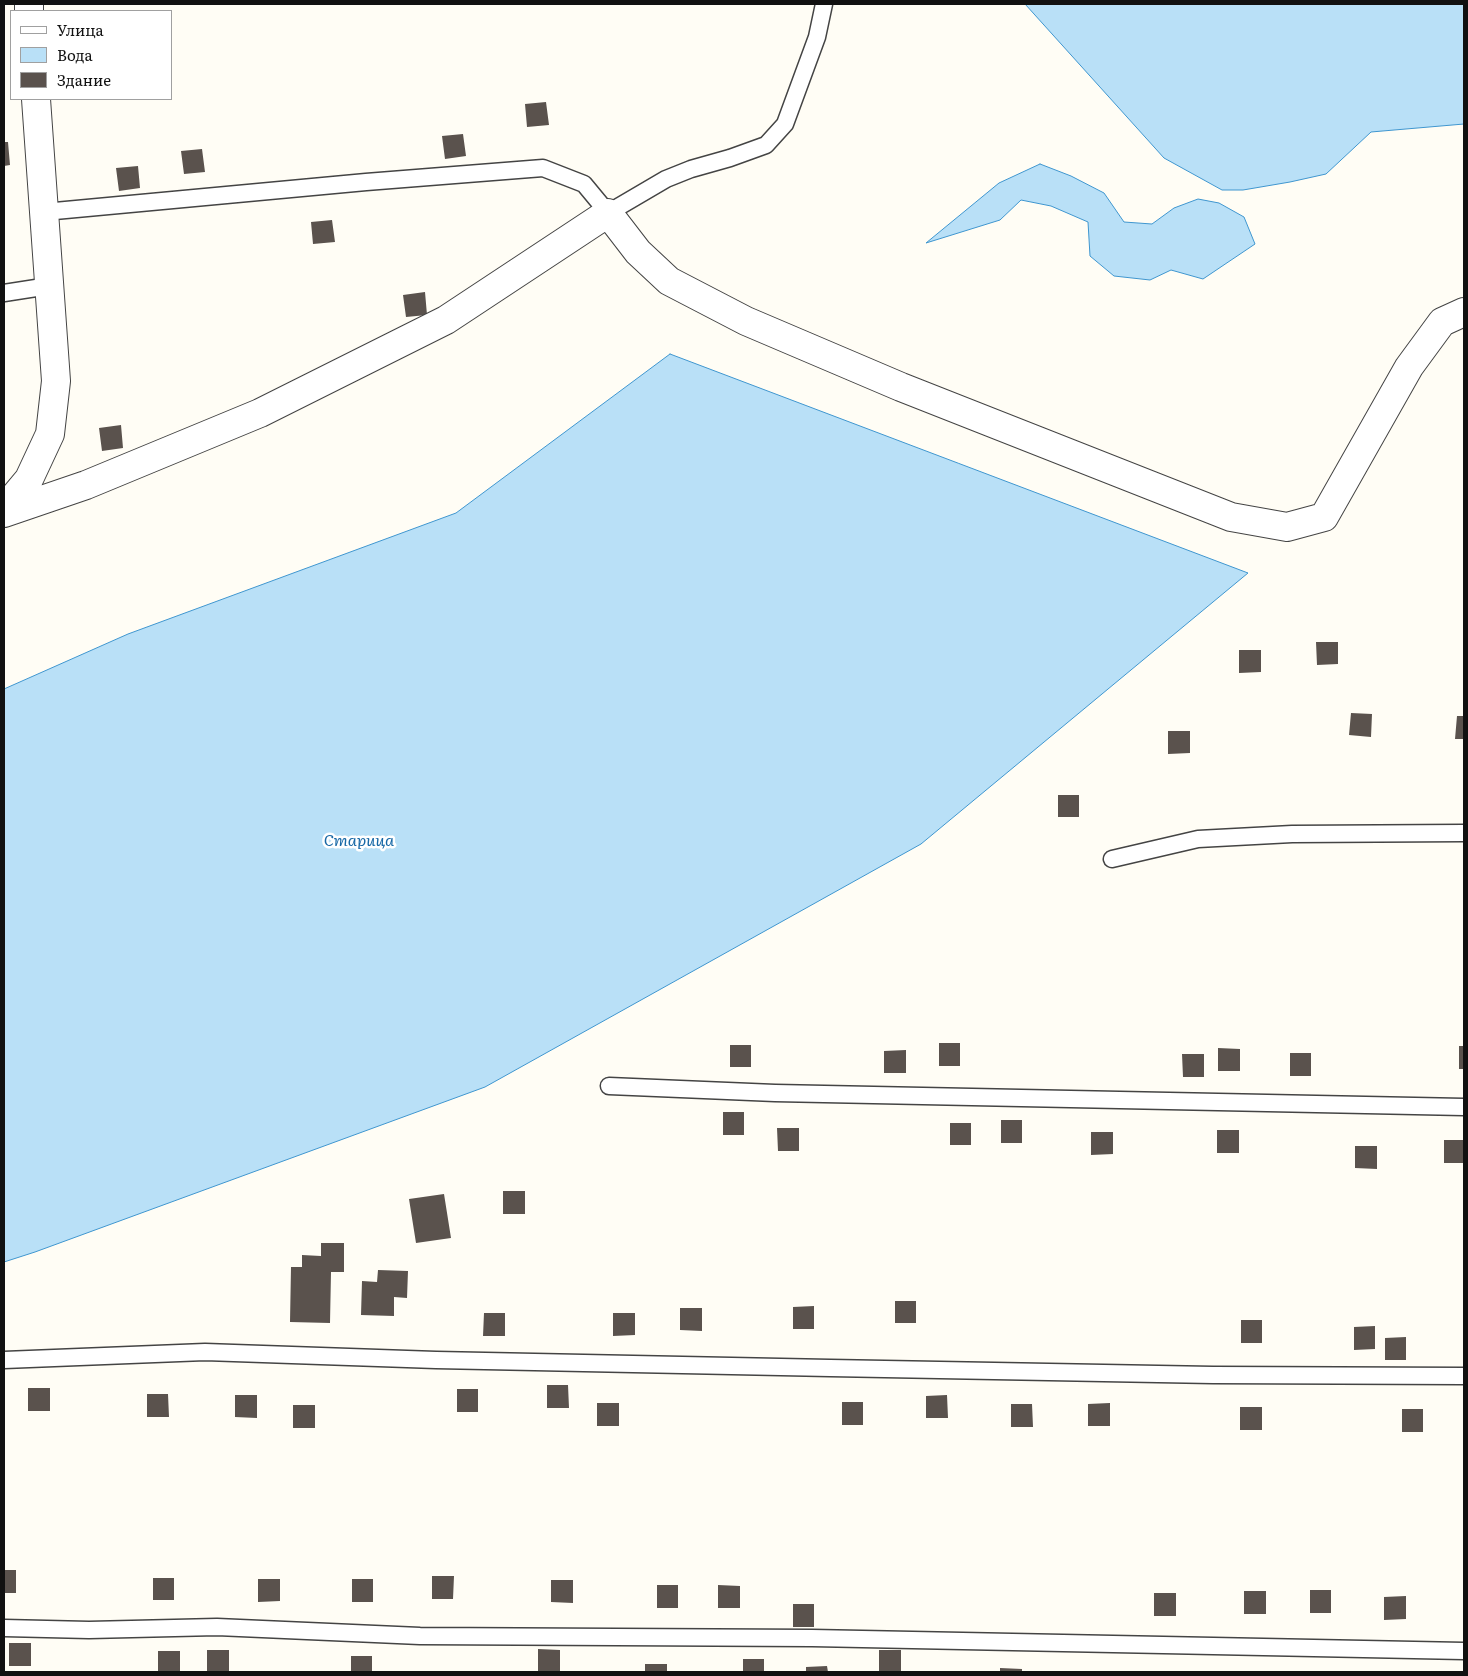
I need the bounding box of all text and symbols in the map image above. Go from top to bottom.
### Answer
legend [10,10,172,100]
text: Улица [57,18,104,41]
text: Вода [57,43,93,66]
text: Здание [57,68,111,91]
water label: Старица [324,831,394,851]

